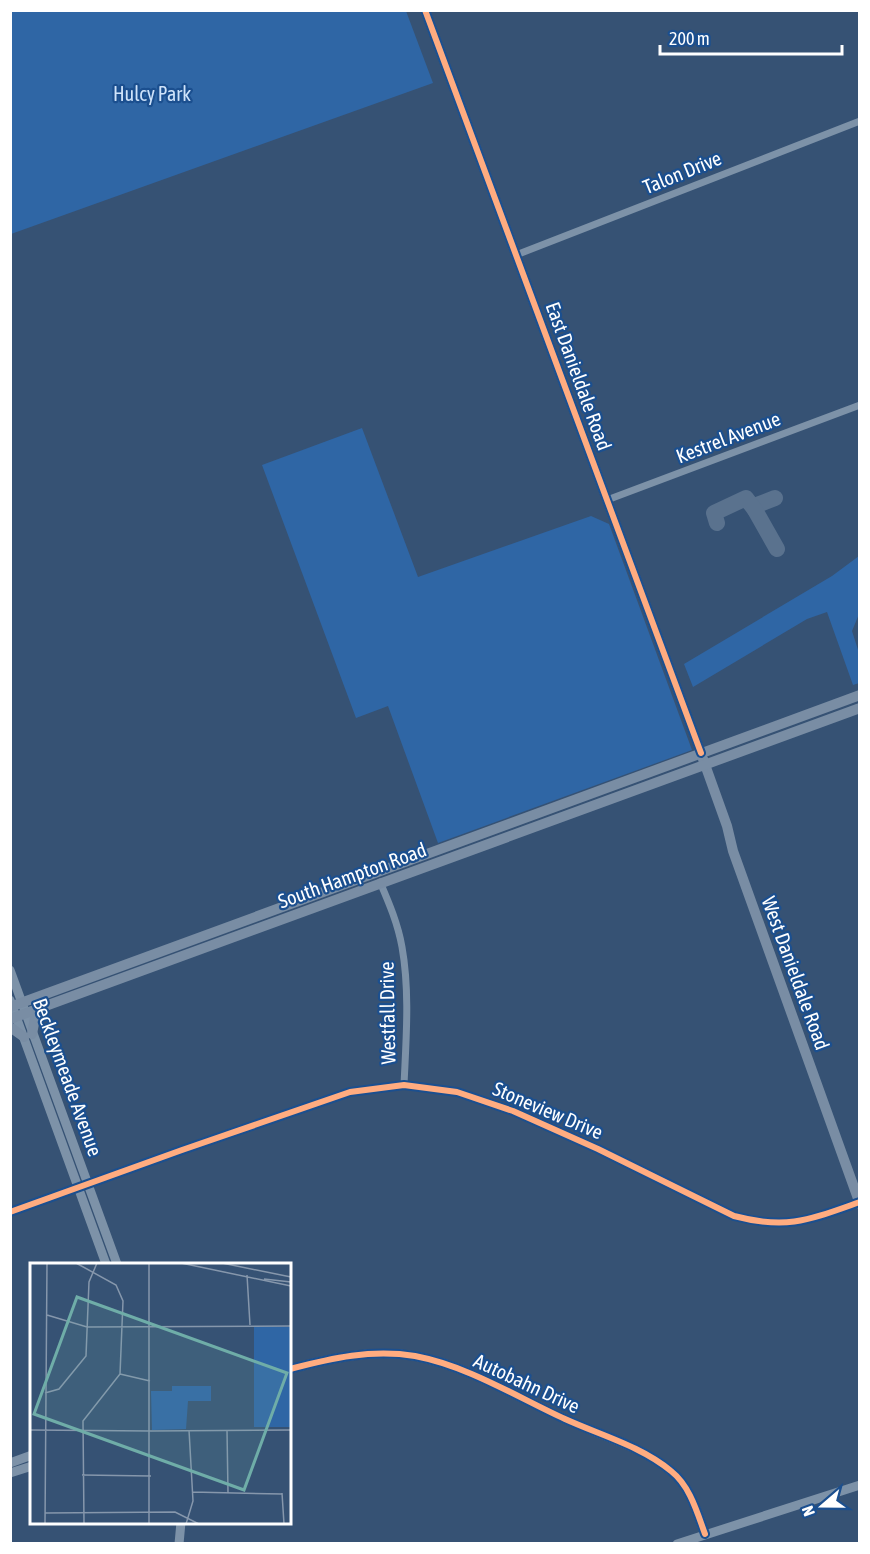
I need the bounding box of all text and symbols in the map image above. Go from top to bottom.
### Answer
scale bar [660,18,842,56]
text: 200 m [669,28,710,49]
park label: Hulcy Park [113,82,191,105]
street label: Talon Drive [639,146,725,198]
street label: East Danieldale Road [541,299,617,453]
street label: Kestrel Avenue [673,407,783,467]
street label: South Hampton Road [275,838,429,912]
street label: West Danieldale Road [758,893,834,1053]
street label: Westfall Drive [375,961,399,1065]
street label: Beckleymeade Avenue [29,995,107,1159]
street label: Stoneview Drive [490,1077,606,1143]
inset map [30,1263,291,1524]
street label: Autobahn Drive [470,1348,584,1418]
north arrow [792,1476,852,1536]
text: N [798,1504,818,1519]

